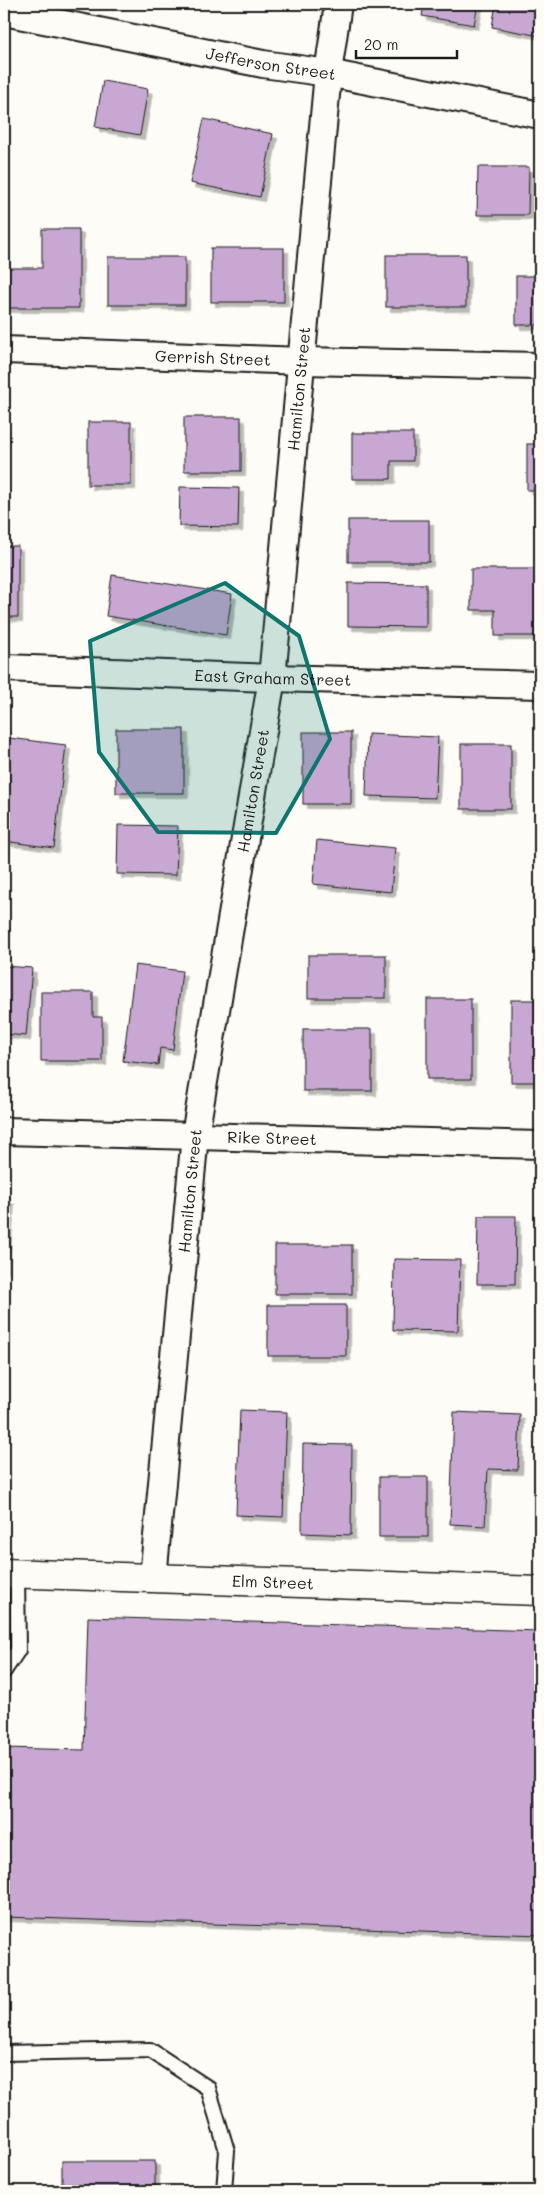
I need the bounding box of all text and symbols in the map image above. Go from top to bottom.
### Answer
scale bar [356,28,458,60]
text: 20 m [364,34,398,54]
street label: Jefferson Street [204,42,338,84]
street label: Hamilton Street [282,326,314,452]
street label: Gerrish Street [155,345,271,370]
street label: East Graham Street [194,664,351,690]
street label: Hamilton Street [232,728,273,854]
street label: Rike Street [227,1126,317,1149]
street label: Hamilton Street [173,1127,206,1254]
street label: Elm Street [232,1570,314,1593]

